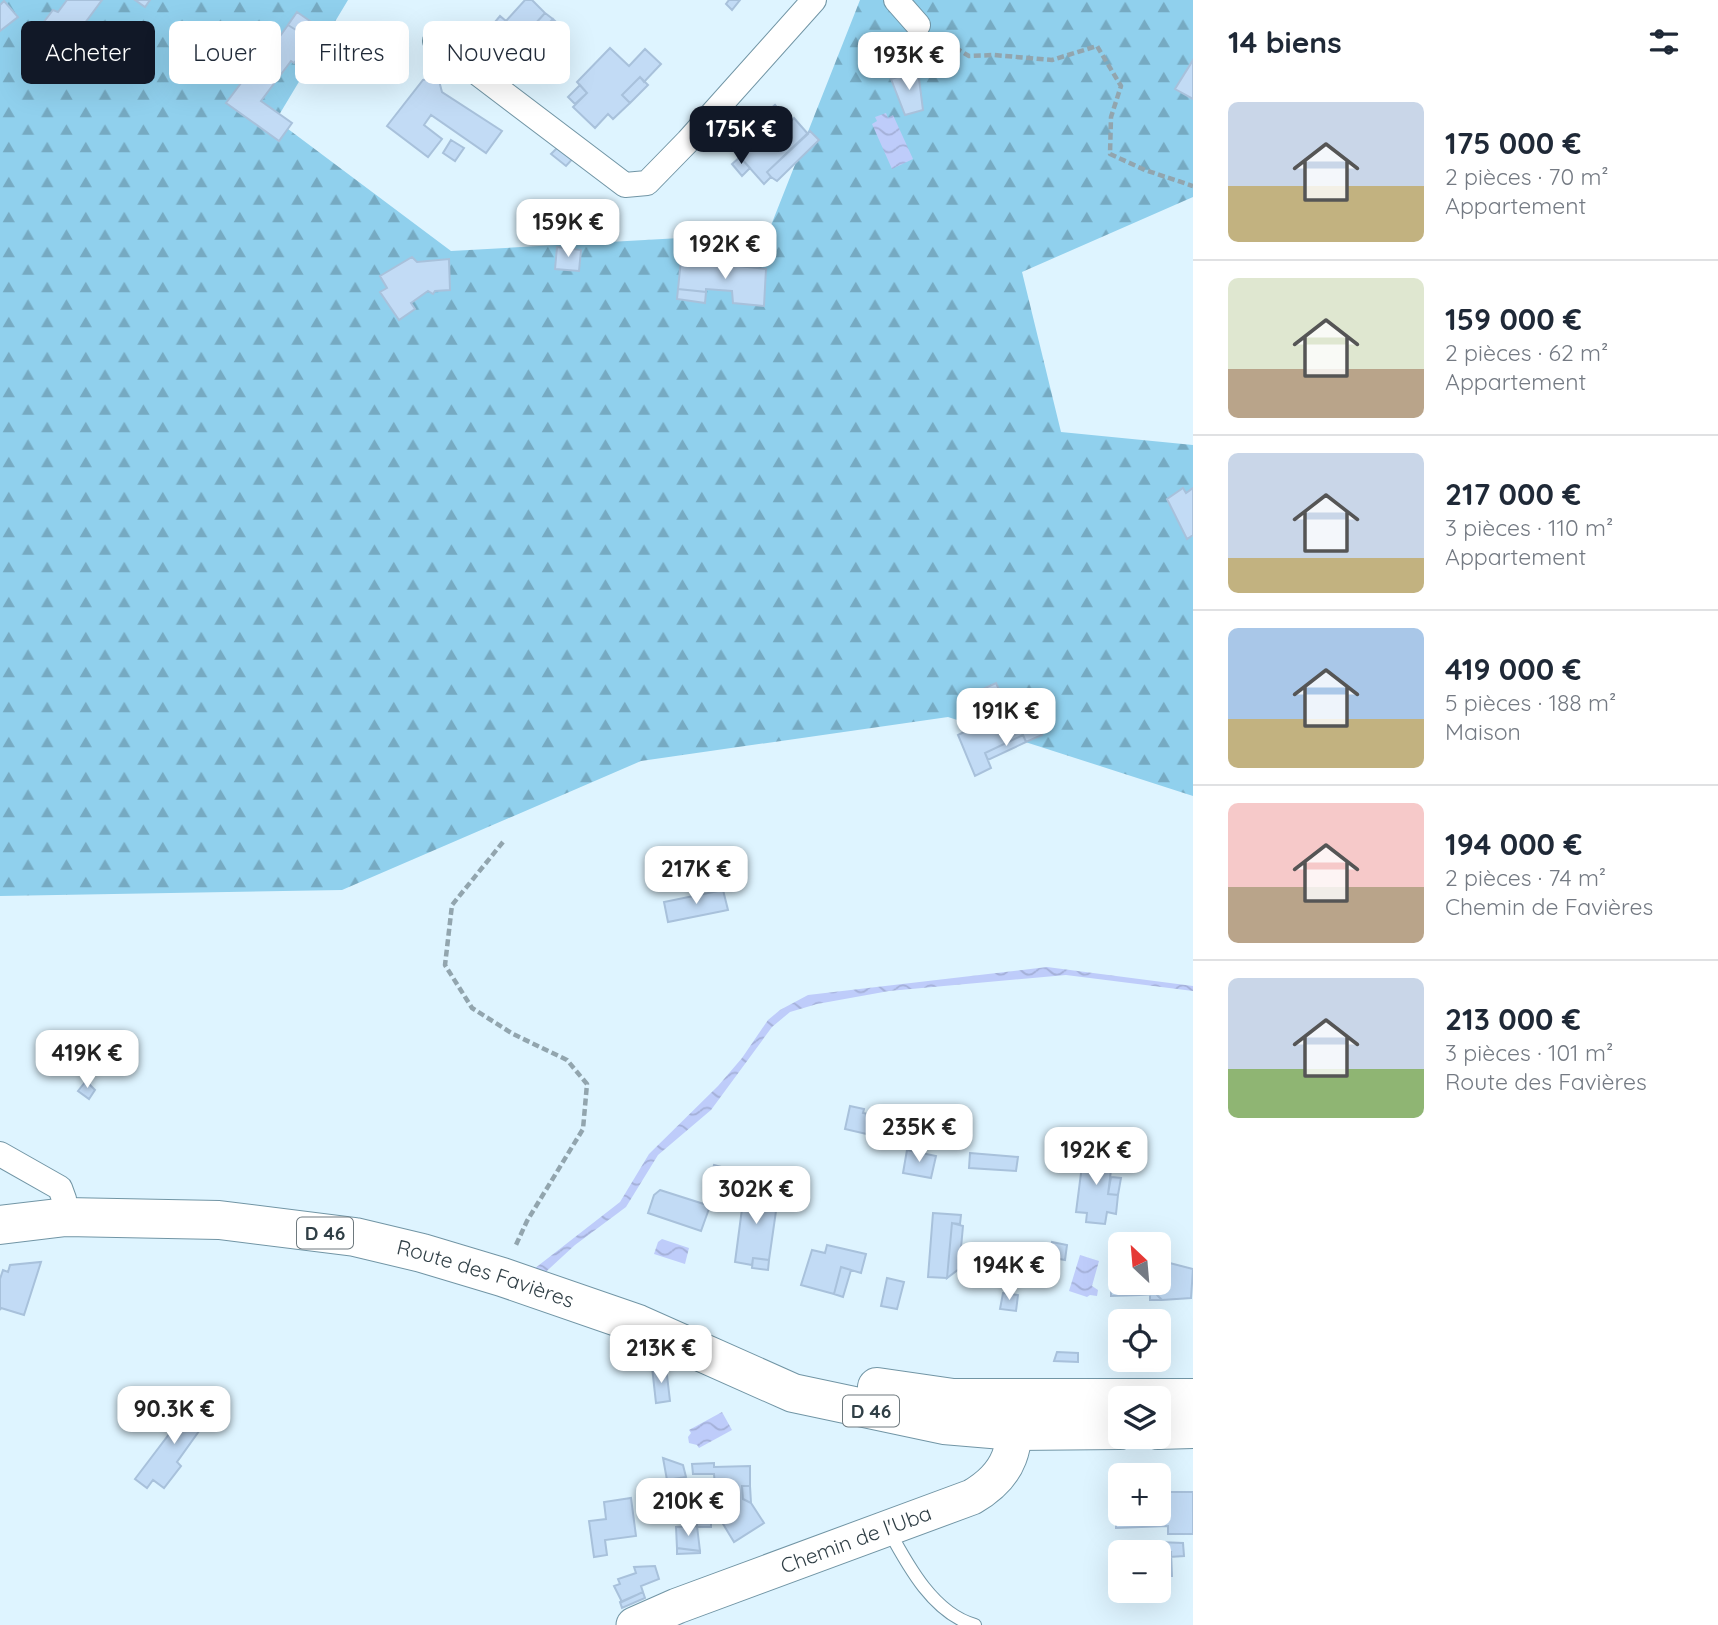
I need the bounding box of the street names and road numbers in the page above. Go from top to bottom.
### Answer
road number: D 46 [297,1218,353,1248]
street label: Route des Favières [394,1233,578,1313]
road number: D 46 [843,1396,899,1427]
street label: Chemin de l'Uba [777,1499,935,1579]

